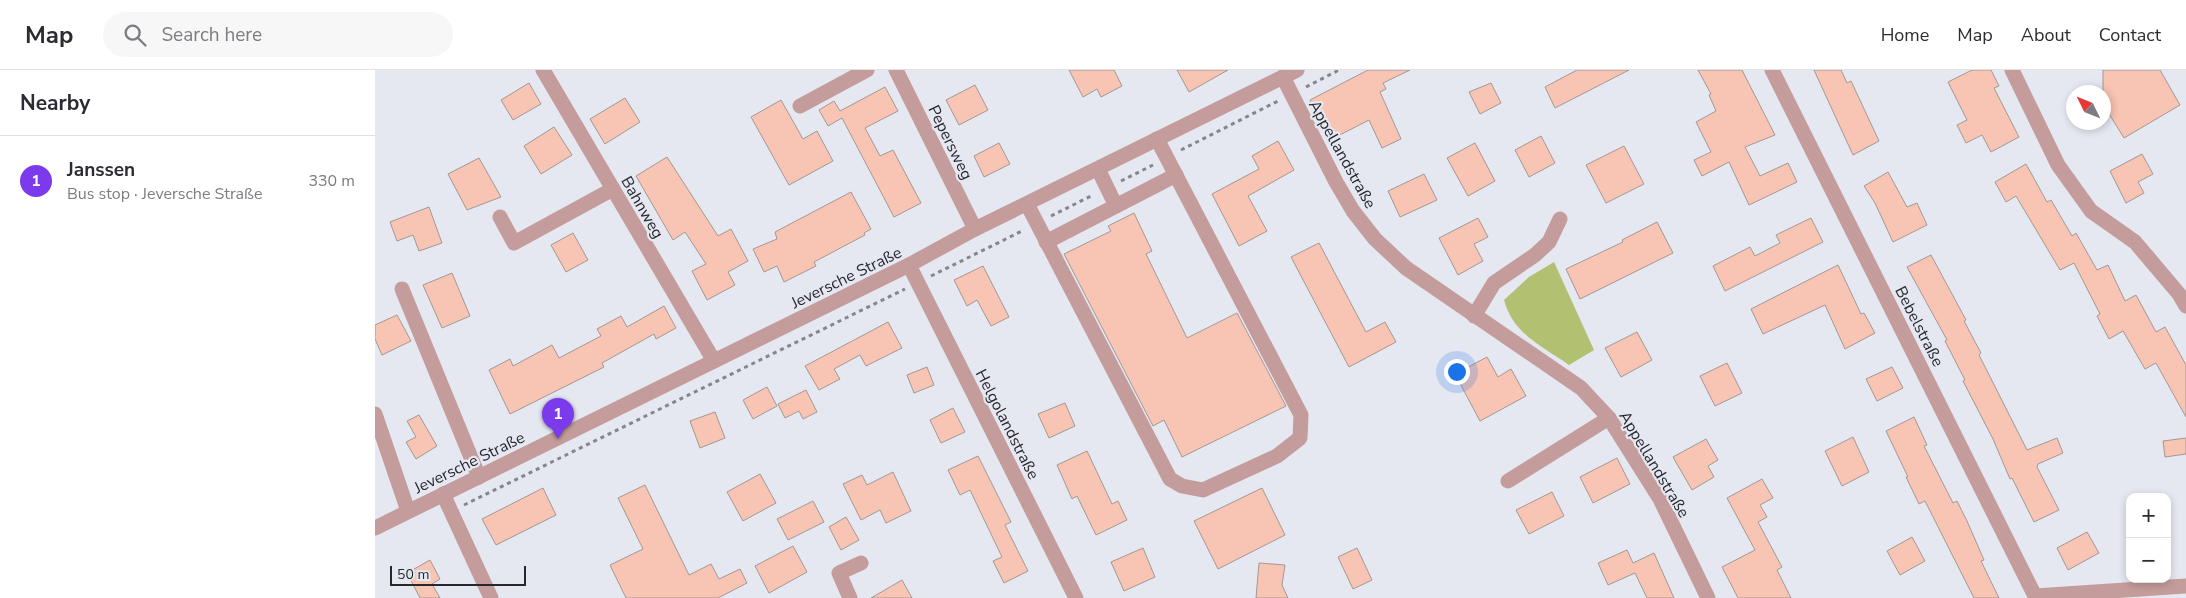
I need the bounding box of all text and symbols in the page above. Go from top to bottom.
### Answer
search box [103,12,453,57]
text: Map [25,19,73,51]
icon: search [121,21,149,49]
text: Search here [161,22,262,48]
text: Home [1881,23,1929,47]
text: Map [1957,23,1993,47]
text: About [2021,23,2071,47]
text: Contact [2099,23,2161,47]
north arrow [2066,85,2111,130]
text: Nearby [20,89,90,117]
street label: Appellandstraße [1303,96,1381,213]
street label: Pepersweg [923,101,978,183]
text: Janssen [67,157,135,183]
text: 1 [31,170,41,192]
text: 330 m [308,170,355,192]
street label: Bahnweg [615,172,669,243]
text: Bus stop · Jeversche Straße [67,183,262,205]
street label: Jeversche Straße [787,242,905,315]
street label: Bebelstraße [1889,282,1949,370]
your location [1444,359,1470,385]
street label: Helgolandstraße [970,366,1044,483]
pin: 1 [542,398,574,439]
street label: Appellandstraße [1614,407,1695,522]
street label: Jeversche Straße [410,427,528,500]
map controls [2126,493,2171,583]
button: + [2126,493,2171,538]
button: − [2126,538,2171,583]
scale bar [390,563,526,586]
text: 50 m [397,565,429,584]

